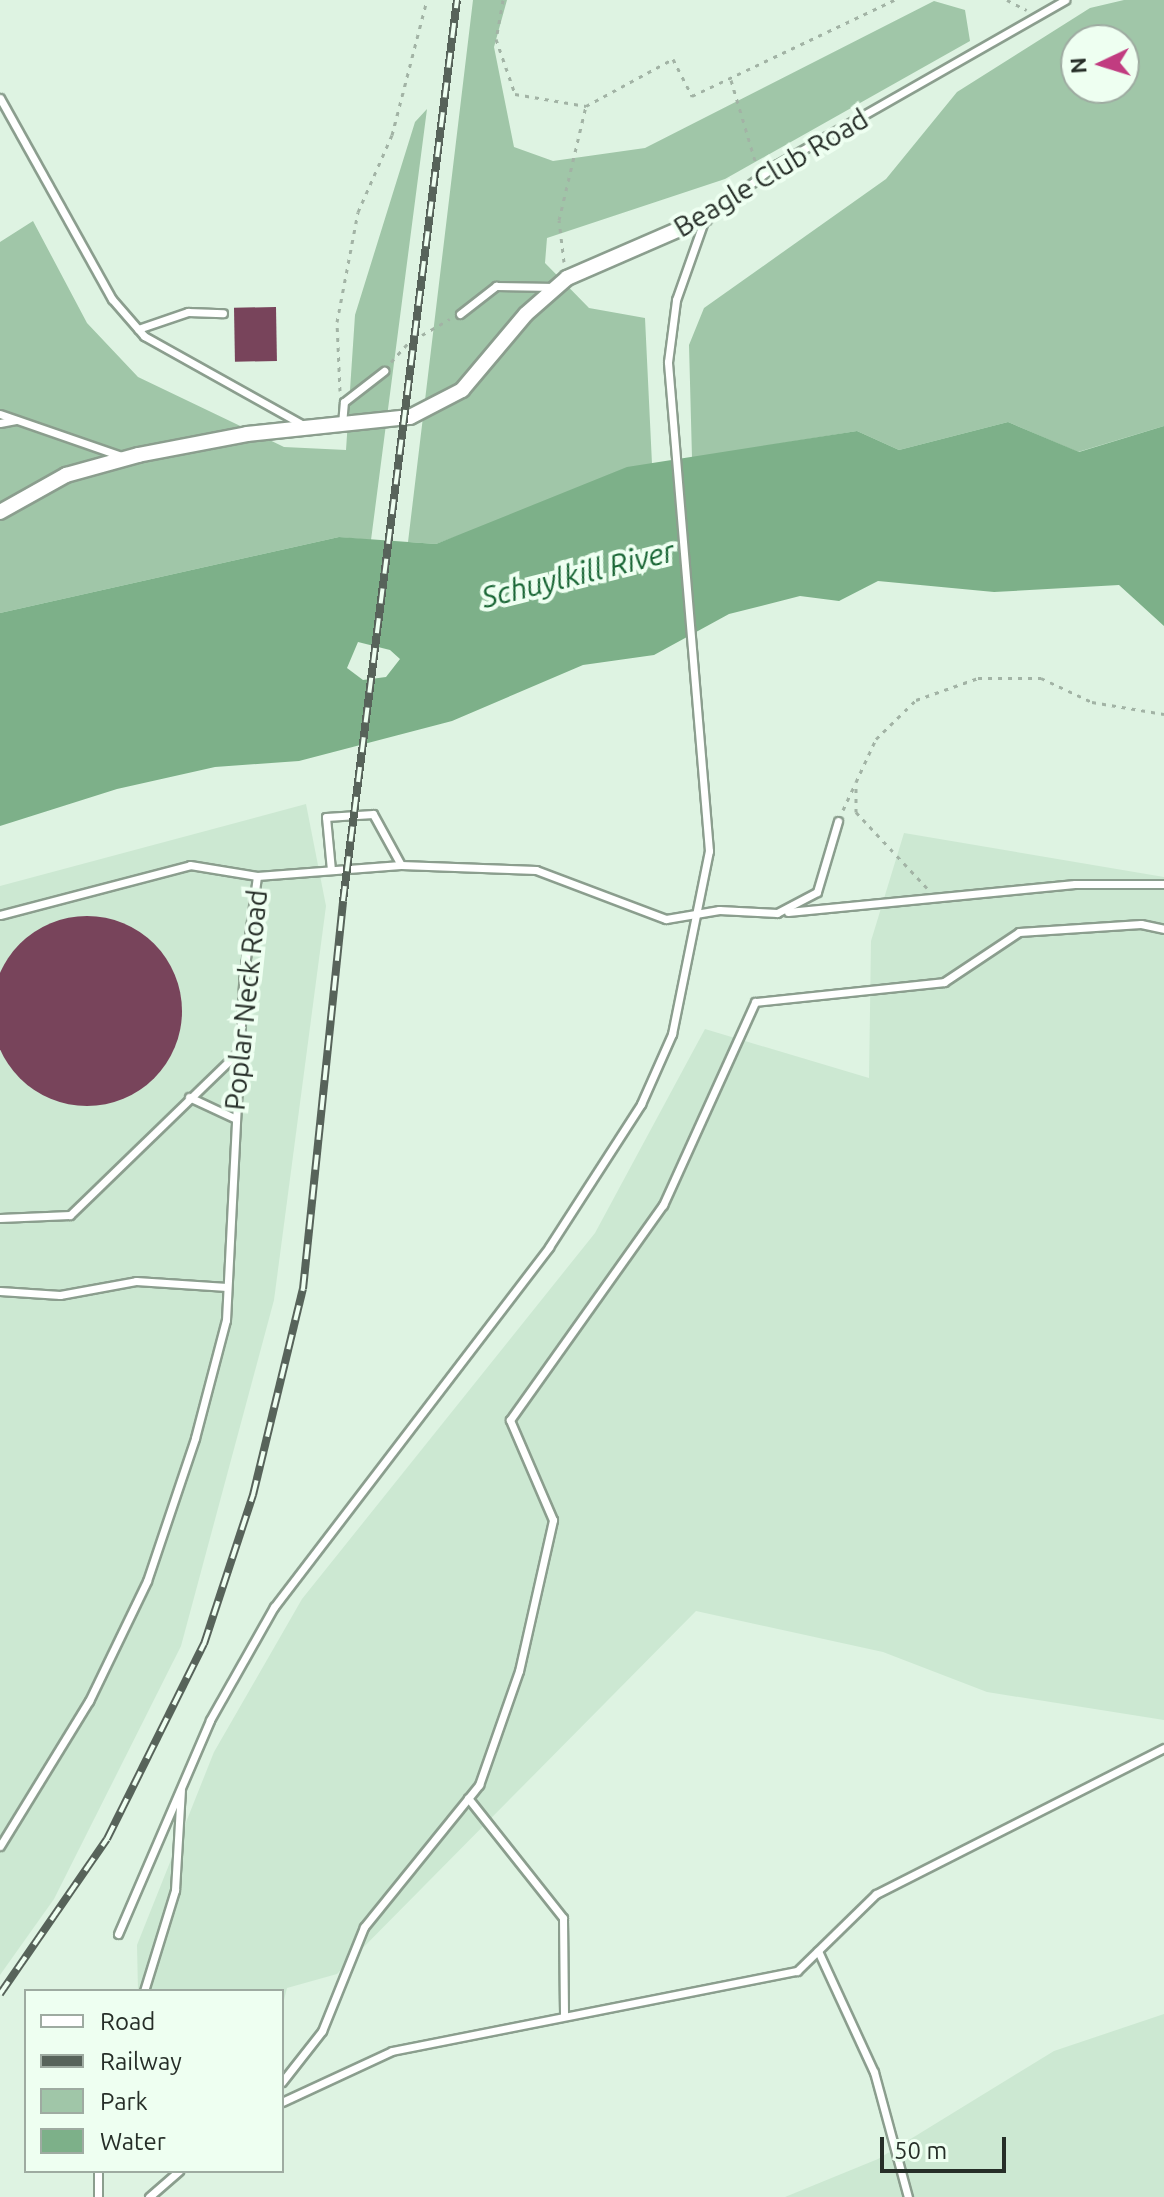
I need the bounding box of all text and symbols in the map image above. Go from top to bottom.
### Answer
north arrow [1060,24,1140,104]
text: N [1065,57,1091,75]
street label: Beagle Club Road [668,102,874,244]
water label: Schuylkill River [478,533,678,615]
street label: Poplar Neck Road [218,888,274,1112]
legend [24,1989,284,2173]
text: Road [100,2008,155,2035]
text: Railway [100,2048,182,2075]
text: Park [100,2088,148,2115]
scale bar [884,2121,1010,2171]
text: Water [100,2128,166,2155]
text: 50 m [894,2137,947,2164]

